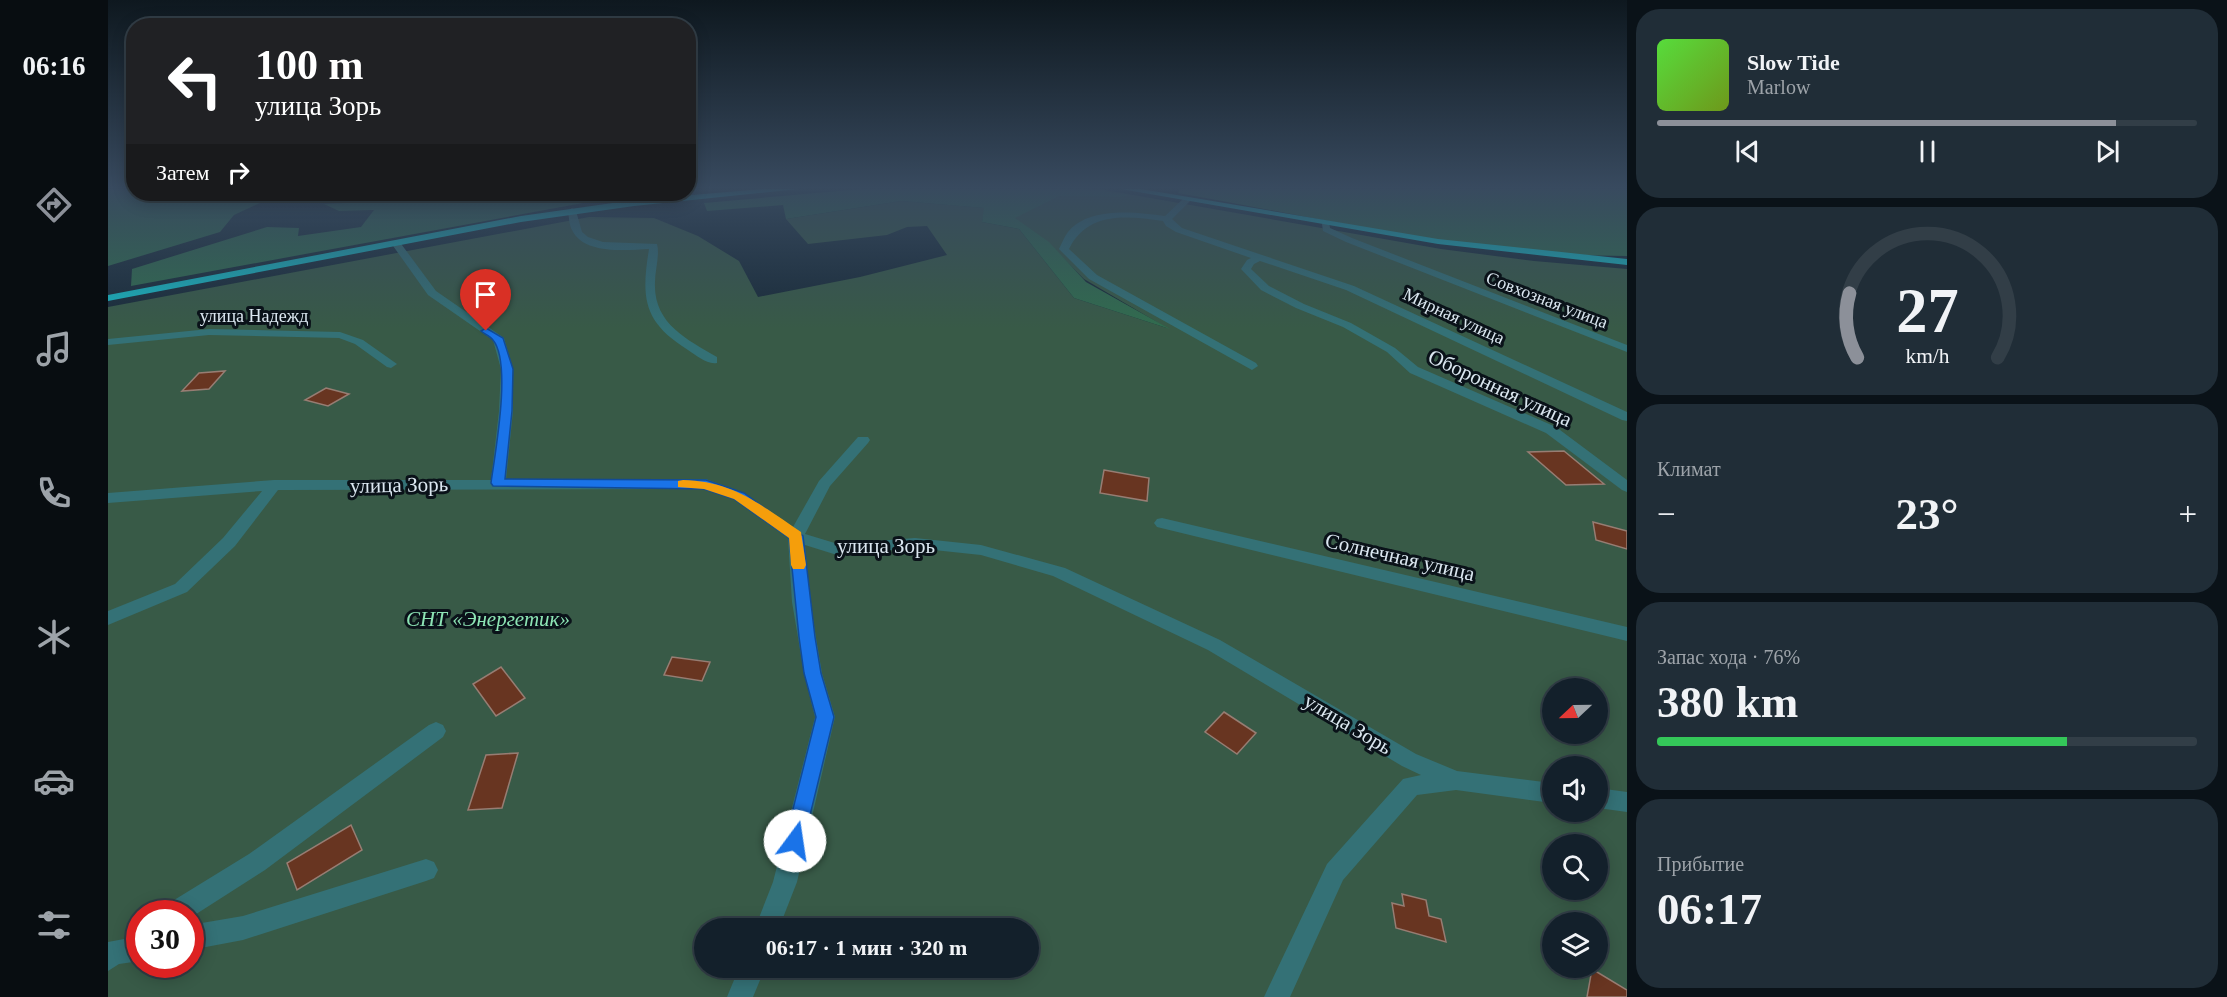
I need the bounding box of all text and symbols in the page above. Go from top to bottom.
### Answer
icon: left [156,42,234,120]
text: 100 m [255,42,364,88]
text: Slow Tide [1747,50,1840,75]
text: 06:16 [23,51,86,81]
text: Marlow [1747,76,1810,98]
text: улица Зорь [255,91,381,121]
icon: previous [1731,135,1764,168]
icon: pause [1911,135,1944,168]
icon: next [2091,135,2124,168]
icon: right [222,156,255,189]
text: Затем [156,160,210,185]
icon: directions [33,184,75,226]
street label: Совхозная улица [1483,268,1611,332]
pin [460,269,511,331]
text: 27 [1896,276,1958,345]
icon: arrive [469,278,502,311]
street label: Мирная улица [1400,284,1508,348]
street label: улица Надежд [200,306,308,326]
icon: music [33,328,75,370]
street label: Оборонная улица [1424,344,1576,432]
text: km/h [1905,344,1949,368]
text: Климат [1657,458,1721,480]
icon: phone [33,472,75,514]
street label: улица Зорь [350,472,448,498]
text: 23° [1896,489,1959,539]
text: − [1657,496,1676,532]
text: + [2178,496,2197,532]
street label: Солнечная улица [1323,528,1478,586]
street label: улица Зорь [837,534,935,558]
park label: СНТ «Энергетик» [406,607,570,631]
icon: climate [33,616,75,658]
text: Запас хода · 76% [1657,646,1800,668]
text: 380 km [1657,677,1798,727]
north arrow [1542,678,1608,744]
map controls [1542,678,1608,978]
street label: улица Зорь [1300,688,1396,760]
button: sound [1542,756,1608,822]
icon: car [33,760,75,802]
position arrow [763,809,827,873]
button: search [1542,834,1608,900]
text: Прибытие [1657,853,1744,875]
text: 06:17 [1657,884,1762,934]
speed limit sign: 30 [126,900,204,978]
icon: filters [33,904,75,946]
button: layers [1542,912,1608,978]
text: 06:17 · 1 мин · 320 m [766,935,967,960]

